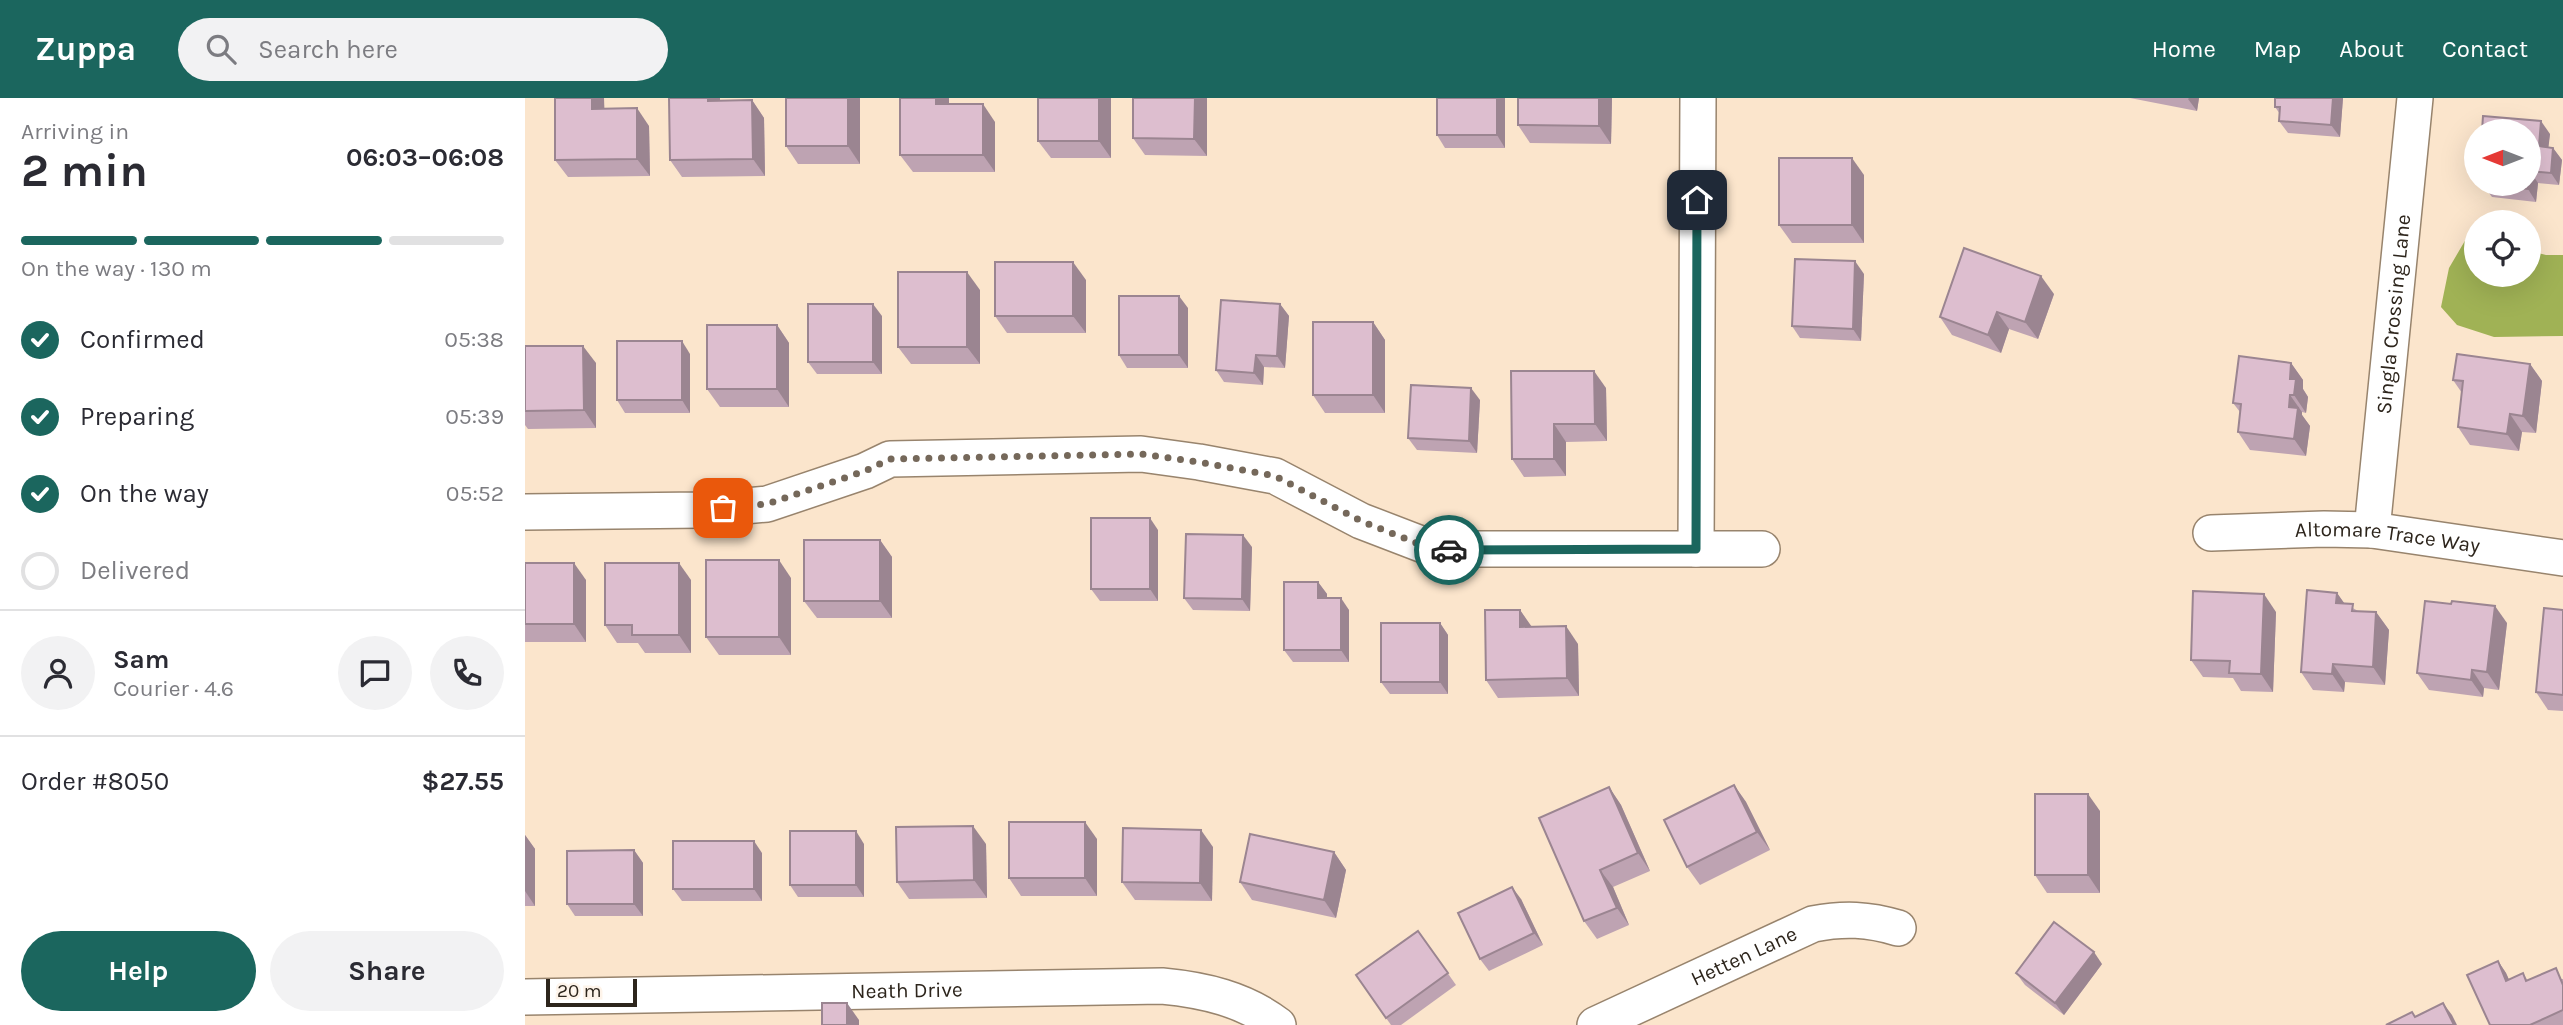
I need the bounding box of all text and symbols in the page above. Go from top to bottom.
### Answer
search box [178,18,668,81]
text: Zuppa [35,30,136,68]
icon: search [202,30,240,68]
text: Search here [258,34,398,65]
text: Home [2152,35,2216,63]
text: Map [2254,35,2301,63]
text: About [2339,35,2404,63]
text: Contact [2442,35,2528,63]
text: Arriving in [21,118,129,145]
north arrow [2464,119,2541,196]
map controls [2464,119,2541,287]
text: 06:03–06:08 [346,142,504,173]
text: 2 min [21,144,148,198]
pin [1667,170,1727,230]
icon: home [1678,181,1716,219]
button: locate [2464,210,2541,287]
street label: Singla Crossing Lane [2372,213,2415,415]
text: On the way · 130 m [21,255,212,282]
icon: check [21,321,59,359]
text: Confirmed [80,324,205,355]
text: 05:38 [444,326,504,353]
icon: check [21,398,59,436]
text: Preparing [80,401,194,432]
text: 05:39 [445,403,504,430]
icon: check [21,475,59,513]
text: On the way [80,478,209,509]
pin [693,478,753,538]
text: 05:52 [446,480,504,507]
icon: bag [704,489,742,527]
courier [1414,515,1484,585]
street label: Altomare Trace Way [2294,517,2482,558]
icon: car [1430,531,1468,569]
text: Delivered [80,555,190,586]
button: person [21,636,95,710]
button: chat [338,636,412,710]
button: phone [430,636,504,710]
text: Sam [113,644,169,675]
text: Courier · 4.6 [113,675,234,702]
text: Order #8050 [21,766,169,797]
text: $27.55 [422,766,504,797]
street label: Hetten Lane [1687,921,1801,991]
button: Help [21,931,256,1011]
button: Share [270,931,504,1011]
scale bar [546,976,637,1008]
street label: Neath Drive [851,977,963,1003]
text: 20 m [557,980,602,1002]

